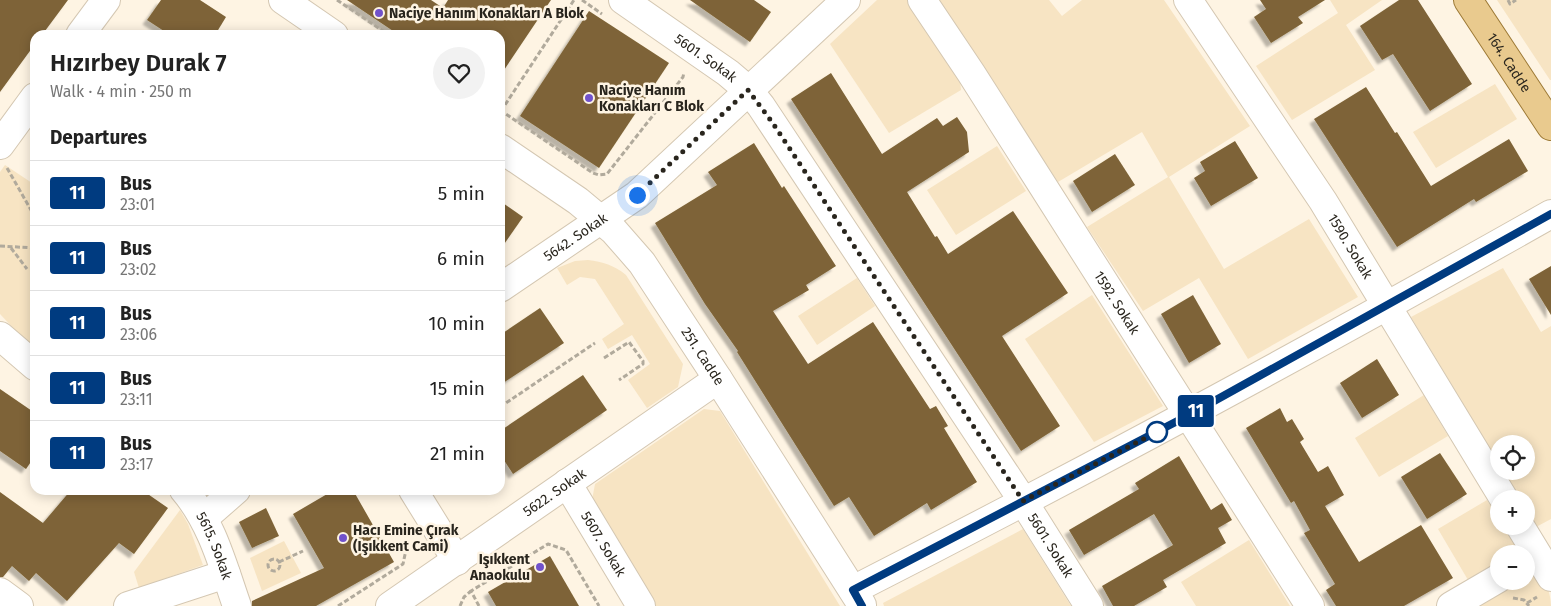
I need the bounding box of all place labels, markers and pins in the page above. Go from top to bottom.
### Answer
place label: Naciye Hanım Konakları A Blok [389,5,584,22]
marker: Naciye Hanım Konakları A Blok [373,7,385,19]
place label: Naciye Hanım Konakları C Blok [599,82,704,115]
marker: Naciye Hanım Konakları C Blok [583,92,595,104]
unlabelled marker [1146,421,1168,443]
place label: Hacı Emine Çırak (Işıkkent Cami) [353,522,459,556]
marker: Hacı Emine Çırak (Işıkkent Cami) [337,532,349,544]
place label: Işıkkent Anaokulu [469,551,531,584]
marker: Işıkkent Anaokulu [534,561,546,573]

